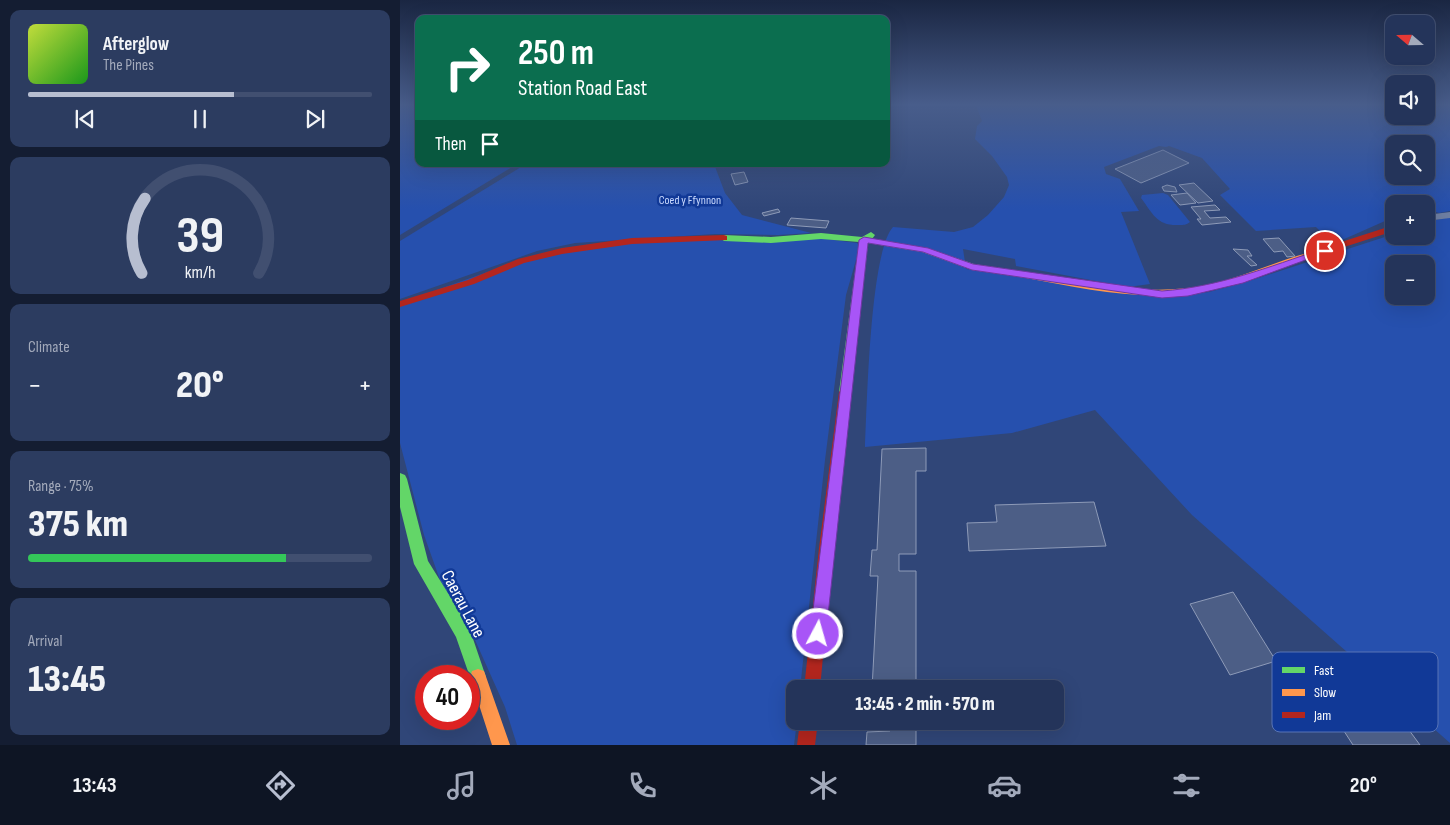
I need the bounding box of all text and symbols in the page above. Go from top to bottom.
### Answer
north arrow [1385,15,1435,65]
map controls [1385,15,1435,305]
text: 250 m [518,32,594,75]
text: Afterglow [103,33,169,56]
icon: right [435,35,500,100]
text: The Pines [103,56,154,75]
text: Station Road East [518,75,647,102]
button: sound [1385,75,1435,125]
icon: previous [71,105,99,133]
icon: pause [186,105,214,133]
icon: next [301,105,329,133]
icon: arrive [476,130,504,158]
text: Then [435,133,466,156]
button: search [1385,135,1435,185]
park label: Coed y Ffynnon [659,193,721,208]
button: + [1385,195,1435,245]
text: 39 [176,205,224,268]
pin [1304,230,1346,272]
icon: arrive [1311,237,1339,265]
button: − [1385,255,1435,305]
text: km/h [185,262,215,283]
text: Climate [28,338,70,357]
text: 20° [176,363,224,408]
text: − [28,369,42,402]
text: + [358,369,372,402]
text: Range · 75% [28,477,94,496]
text: 375 km [28,502,128,547]
street label: Caerau Lane [437,567,489,641]
position arrow [791,607,843,659]
text: Arrival [28,632,62,651]
legend [1272,652,1438,732]
text: 13:45 [28,657,106,702]
text: Fast [1314,662,1334,679]
speed limit sign: 40 [415,665,480,730]
text: Slow [1314,684,1336,701]
text: 13:45 · 2 min · 570 m [855,693,995,716]
text: Jam [1313,707,1331,724]
icon: directions [263,768,298,803]
icon: music [444,768,479,803]
icon: phone [625,768,660,803]
icon: climate [806,768,841,803]
icon: car [987,768,1022,803]
icon: filters [1169,768,1204,803]
text: 13:43 [73,772,117,799]
text: 20° [1350,772,1377,799]

